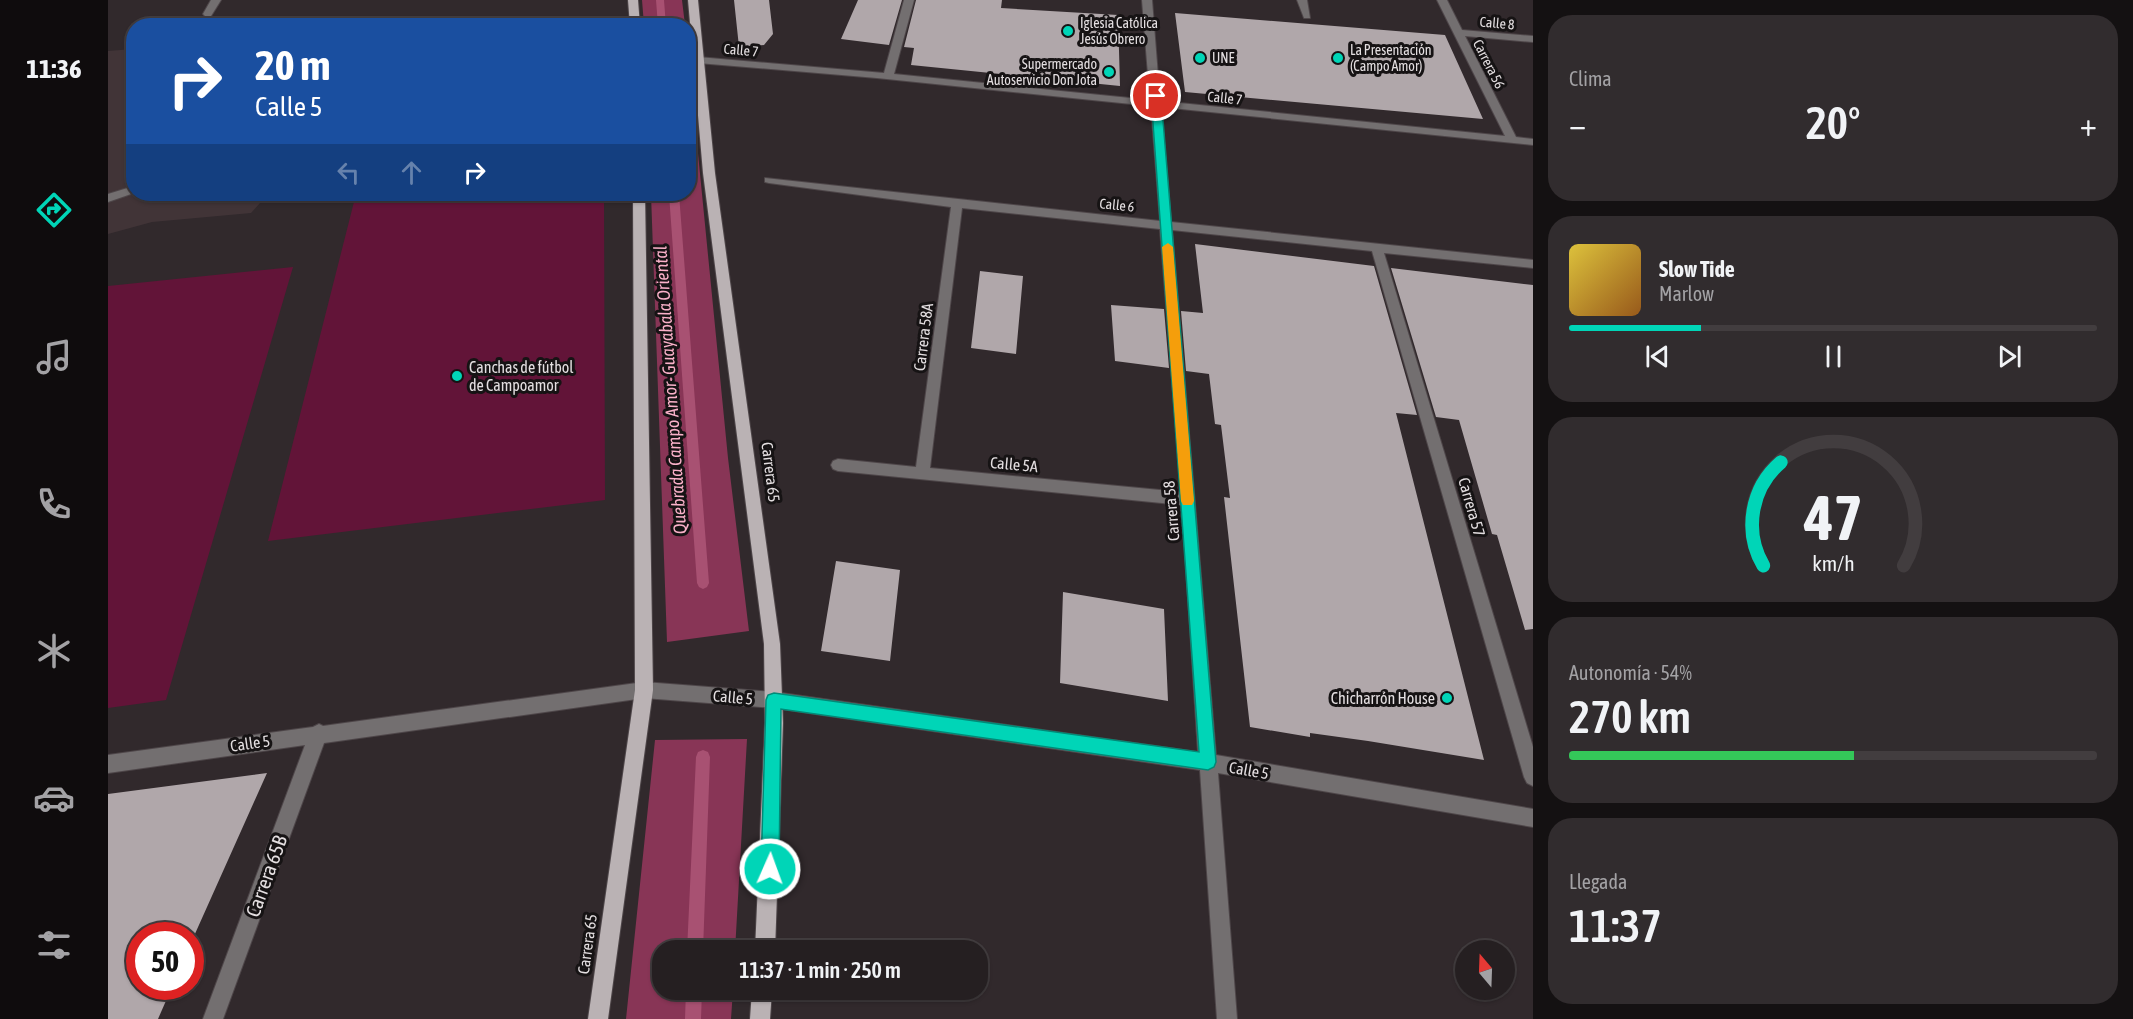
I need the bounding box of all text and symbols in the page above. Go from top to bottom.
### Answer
street label: Calle 8 [1479,14,1516,33]
place label: Iglesia Católica Jesús Obrero [1080,15,1158,47]
marker: Iglesia Católica Jesús Obrero [1061,24,1075,38]
street label: Carrera 56 [1470,37,1508,92]
text: 20 m [255,41,330,89]
street label: Calle 7 [723,41,759,59]
icon: right [156,42,234,120]
place label: La Presentación (Campo Amor) [1350,42,1432,74]
place label: UNE [1212,50,1235,66]
marker: UNE [1193,51,1207,65]
marker: La Presentación (Campo Amor) [1331,51,1345,65]
text: 11:36 [26,53,82,84]
place label: Supermercado Autoservicio Don Jota [987,56,1097,88]
marker: Supermercado Autoservicio Don Jota [1102,65,1116,79]
text: Clima [1569,67,1612,90]
pin [1130,70,1181,121]
icon: arrive [1139,79,1172,112]
street label: Calle 7 [1207,88,1243,108]
text: Calle 5 [255,91,322,122]
text: 20° [1806,97,1860,149]
text: − [1569,105,1586,143]
text: + [2080,105,2097,143]
icon: left [332,156,365,189]
icon: ahead [395,156,428,189]
icon: right [458,156,491,189]
icon: directions [33,189,75,231]
street label: Calle 6 [1099,195,1136,215]
water label: Quebrada Campo Amor- Guayabala Oriental [649,245,691,535]
text: Slow Tide [1659,256,1735,282]
text: Marlow [1659,282,1714,305]
street label: Carrera 58A [910,302,936,372]
icon: music [33,336,75,378]
icon: previous [1641,340,1674,373]
icon: pause [1817,340,1850,373]
icon: next [1993,340,2026,373]
place label: Canchas de fútbol de Campoamor [469,358,574,395]
marker: Canchas de fútbol de Campoamor [450,369,464,383]
street label: Carrera 65 [758,441,784,503]
street label: Calle 5A [989,453,1039,475]
street label: Carrera 57 [1455,475,1489,539]
street label: Carrera 58 [1159,480,1183,542]
icon: phone [33,483,75,525]
text: 47 [1803,483,1862,554]
text: km/h [1812,552,1854,577]
icon: climate [33,630,75,672]
text: Autonomía · 54% [1569,661,1692,684]
street label: Calle 5 [712,686,754,708]
place label: Chicharrón House [1331,689,1435,707]
marker: Chicharrón House [1440,691,1454,705]
text: 270 km [1569,691,1691,743]
street label: Calle 5 [229,731,271,755]
street label: Calle 5 [1228,758,1270,782]
icon: car [33,777,75,819]
street label: Carrera 65B [241,832,292,920]
position arrow [738,837,802,901]
text: Llegada [1569,870,1627,893]
text: 11:37 [1569,900,1662,952]
street label: Carrera 65 [574,913,600,975]
speed limit sign: 50 [126,922,204,1000]
icon: filters [33,924,75,966]
north arrow [1455,940,1515,1000]
map controls [1455,940,1515,1000]
text: 11:37 · 1 min · 250 m [739,957,901,983]

